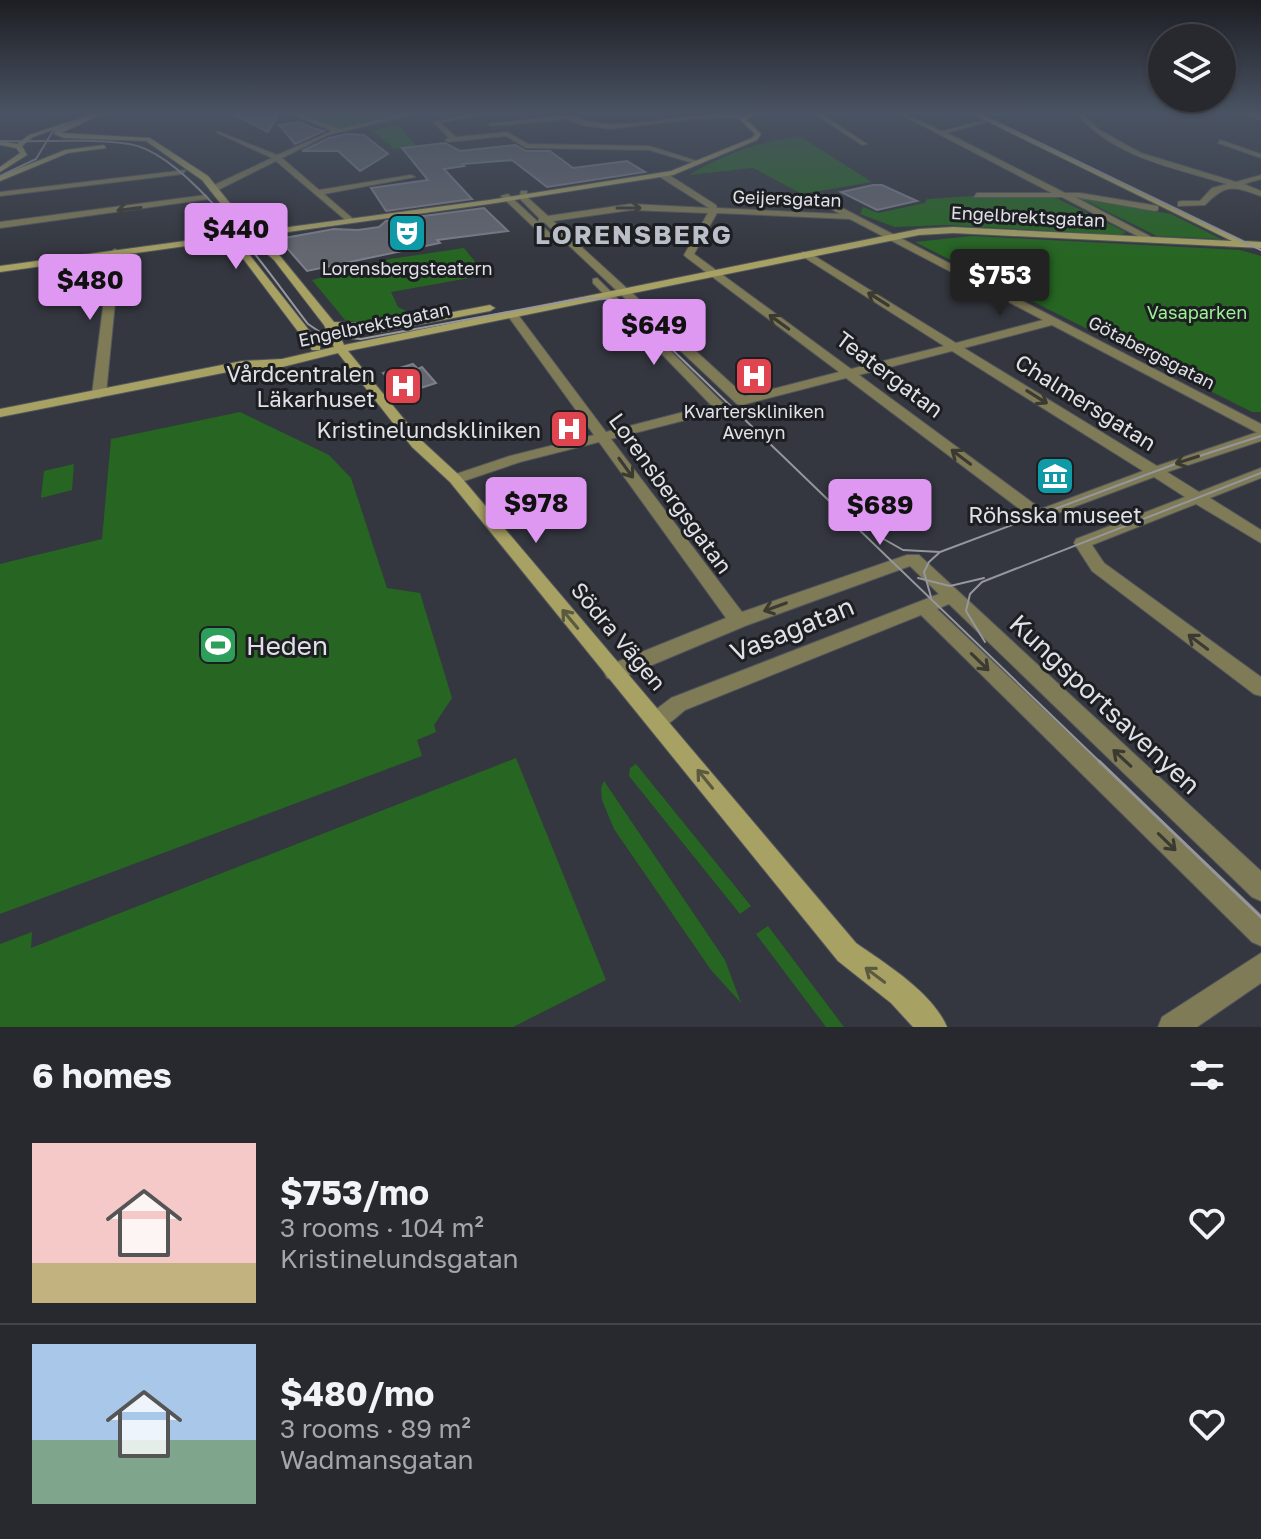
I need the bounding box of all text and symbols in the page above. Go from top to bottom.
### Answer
map controls [1148,24,1236,112]
button: layers [1148,24,1236,112]
street label: Geijersgatan [732,185,842,211]
one-way arrow [615,200,642,216]
one-way arrow [116,201,143,216]
street label: Engelbrektsgatan [950,201,1106,231]
pin: $440 [189,203,283,271]
theatre icon: Lorensbergsteatern [386,212,428,254]
text: $440 [203,213,269,244]
district label: LORENSBERG [535,219,733,250]
pin: $753 [953,249,1047,317]
pin: $480 [43,254,137,322]
place label: Lorensbergsteatern [321,257,493,279]
text: $753 [968,259,1032,290]
text: $480 [56,264,124,295]
one-way arrow [867,291,890,307]
street label: Engelbrektsgatan [296,297,452,351]
pin: $649 [607,299,701,367]
park label: Vasaparken [1147,301,1247,323]
text: $649 [621,309,687,340]
street label: Götabergsgatan [1085,311,1219,393]
one-way arrow [769,314,790,331]
street label: Teatergatan [831,325,949,423]
street label: Chalmersgatan [1011,348,1161,456]
hospital icon: Kvarterskliniken Avenyn [733,355,775,397]
place label: Vårdcentralen Läkarhuset [226,360,375,412]
hospital icon: Vårdcentralen Läkarhuset [382,365,424,407]
one-way arrow [1025,390,1048,406]
place label: Kvarterskliniken Avenyn [684,400,824,443]
street label: Lorensbergsgatan [604,407,738,579]
hospital icon: Kristinelundskliniken [548,408,590,450]
place label: Kristinelundskliniken [317,416,541,443]
one-way arrow [951,449,972,466]
one-way arrow [1174,453,1199,468]
museum icon: Röhsska museet [1034,455,1076,497]
one-way arrow [617,457,634,479]
pin: $978 [489,477,583,545]
pin: $689 [833,479,927,547]
text: $978 [504,487,568,518]
text: $689 [846,489,914,520]
place label: Röhsska museet [968,501,1142,528]
street label: Södra Vägen [566,576,672,696]
street label: Vasagatan [726,590,858,668]
one-way arrow [763,601,788,616]
street label: Kungsportsavenyen [1003,608,1207,800]
one-way arrow [561,609,579,630]
sports icon: Heden [197,624,239,666]
place label: Heden [246,630,328,661]
one-way arrow [1188,633,1210,650]
one-way arrow [970,652,990,671]
one-way arrow [1112,749,1132,768]
one-way arrow [696,770,714,790]
one-way arrow [1157,832,1176,851]
one-way arrow [865,967,886,984]
icon: filters [1185,1053,1229,1097]
text: 6 homes [32,1055,172,1095]
text: $753/mo [280,1172,429,1212]
icon: home [96,1175,192,1271]
icon: heart [1185,1201,1229,1245]
text: 3 rooms · 104 m² [280,1212,484,1243]
text: Kristinelundsgatan [280,1243,519,1274]
text: $480/mo [280,1373,434,1413]
icon: home [96,1376,192,1472]
icon: heart [1185,1402,1229,1446]
text: 3 rooms · 89 m² [280,1413,471,1444]
text: Wadmansgatan [280,1444,474,1475]

